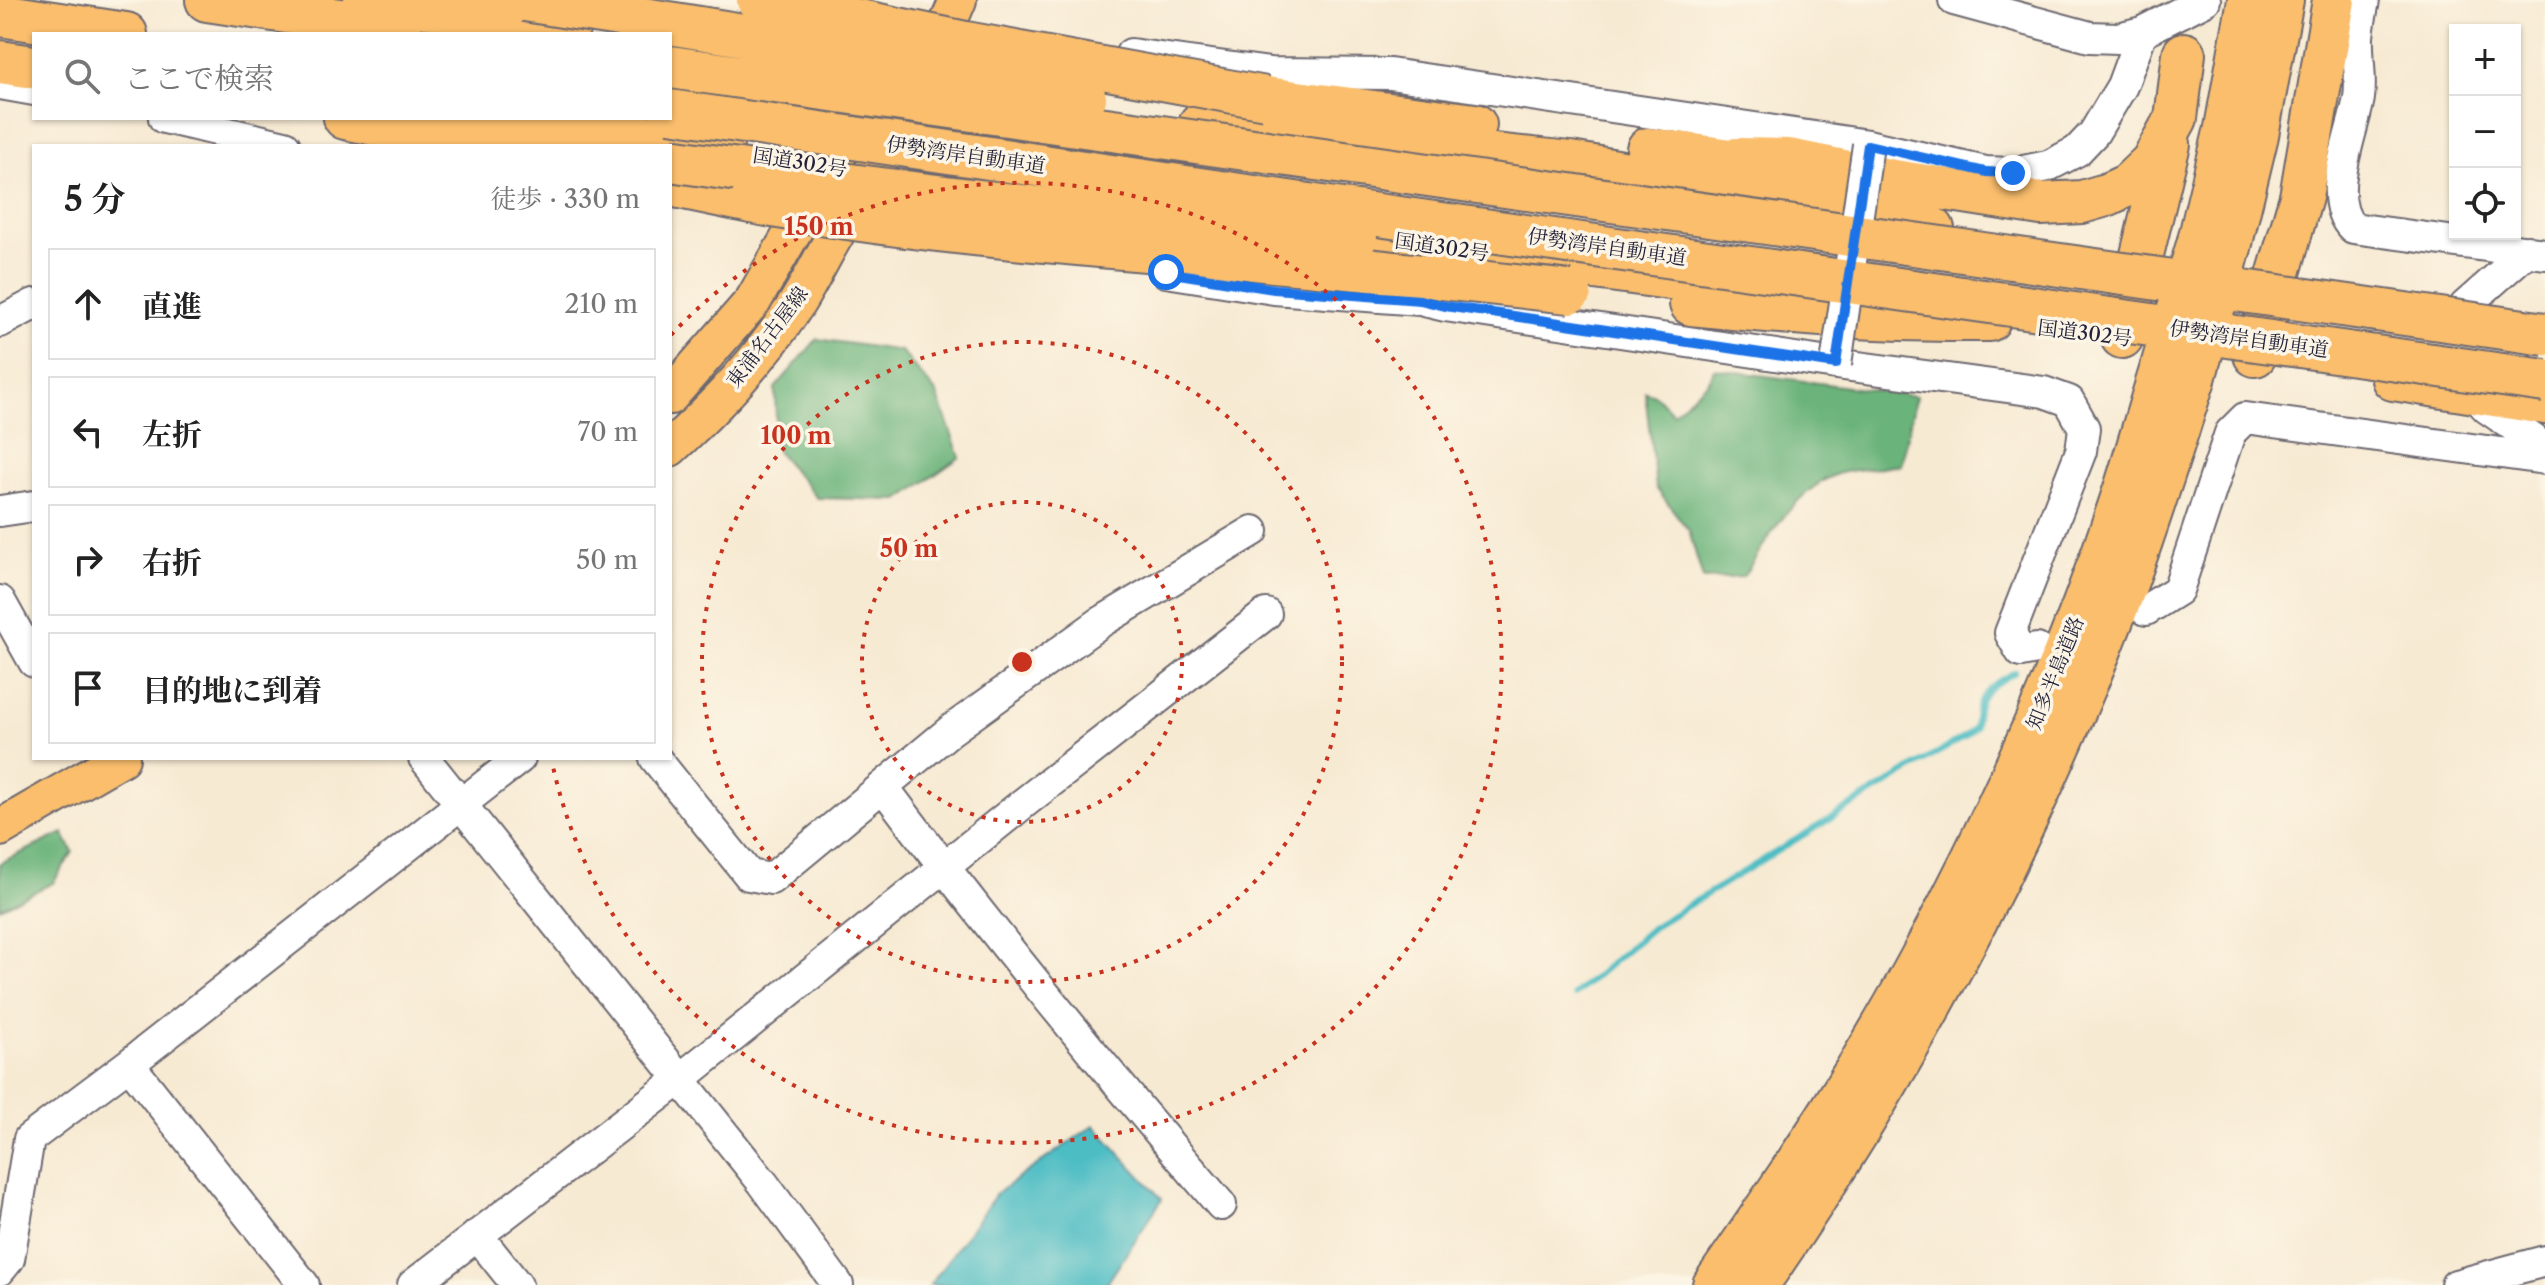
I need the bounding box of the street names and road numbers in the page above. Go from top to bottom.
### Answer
street label: 伊勢湾岸自動車道 [885,132,1047,178]
street label: 国道302号 [751,143,849,181]
street label: 伊勢湾岸自動車道 [1526,224,1688,270]
street label: 国道302号 [1393,228,1491,266]
street label: 東浦名古屋線 [721,282,813,392]
street label: 国道302号 [2036,315,2134,351]
street label: 伊勢湾岸自動車道 [2168,316,2330,362]
street label: 知多半島道路 [2021,613,2089,733]

